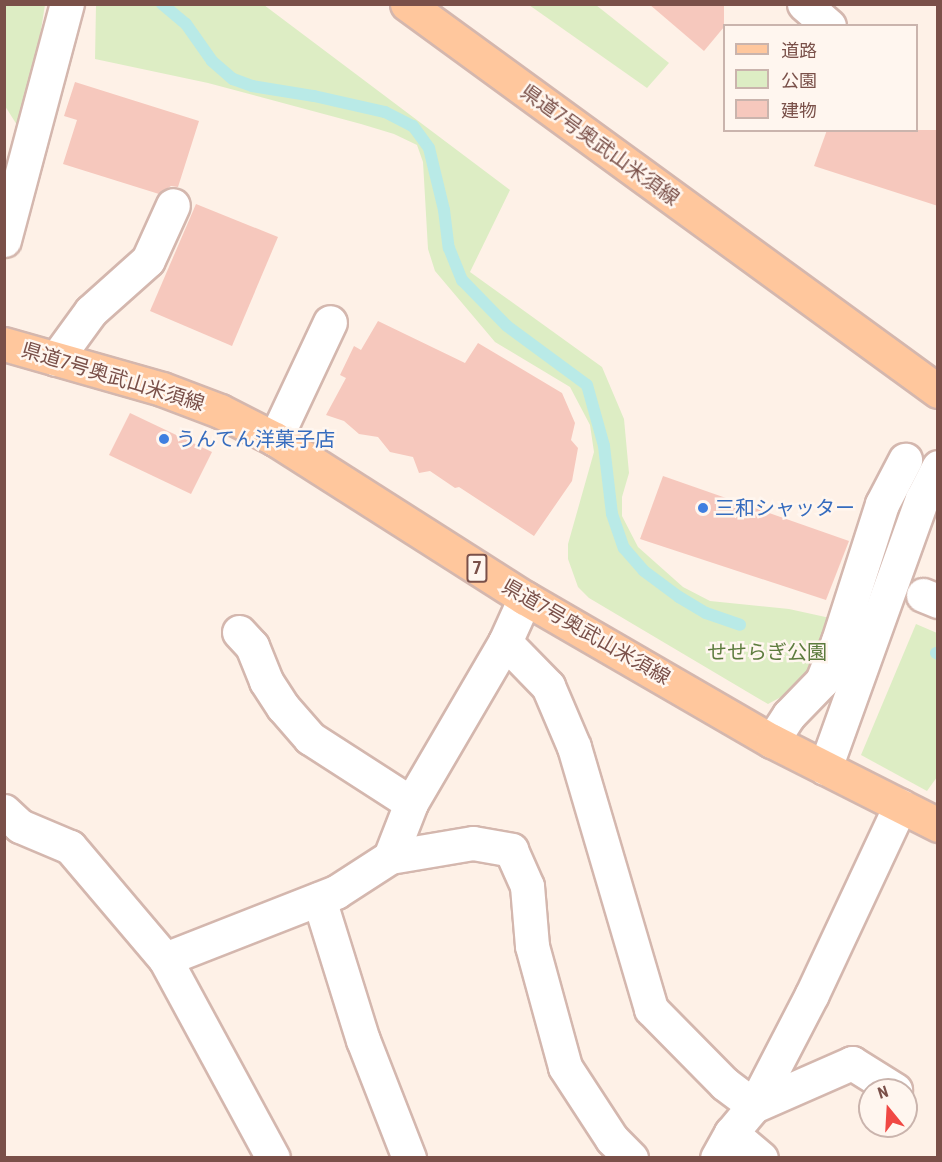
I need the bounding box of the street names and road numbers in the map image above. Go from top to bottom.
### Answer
street label: 県道7号奥武山米須線 [516,79,684,211]
street label: 県道7号奥武山米須線 [19,338,207,416]
road number: 7 [465,553,489,583]
street label: 県道7号奥武山米須線 [498,574,674,690]

